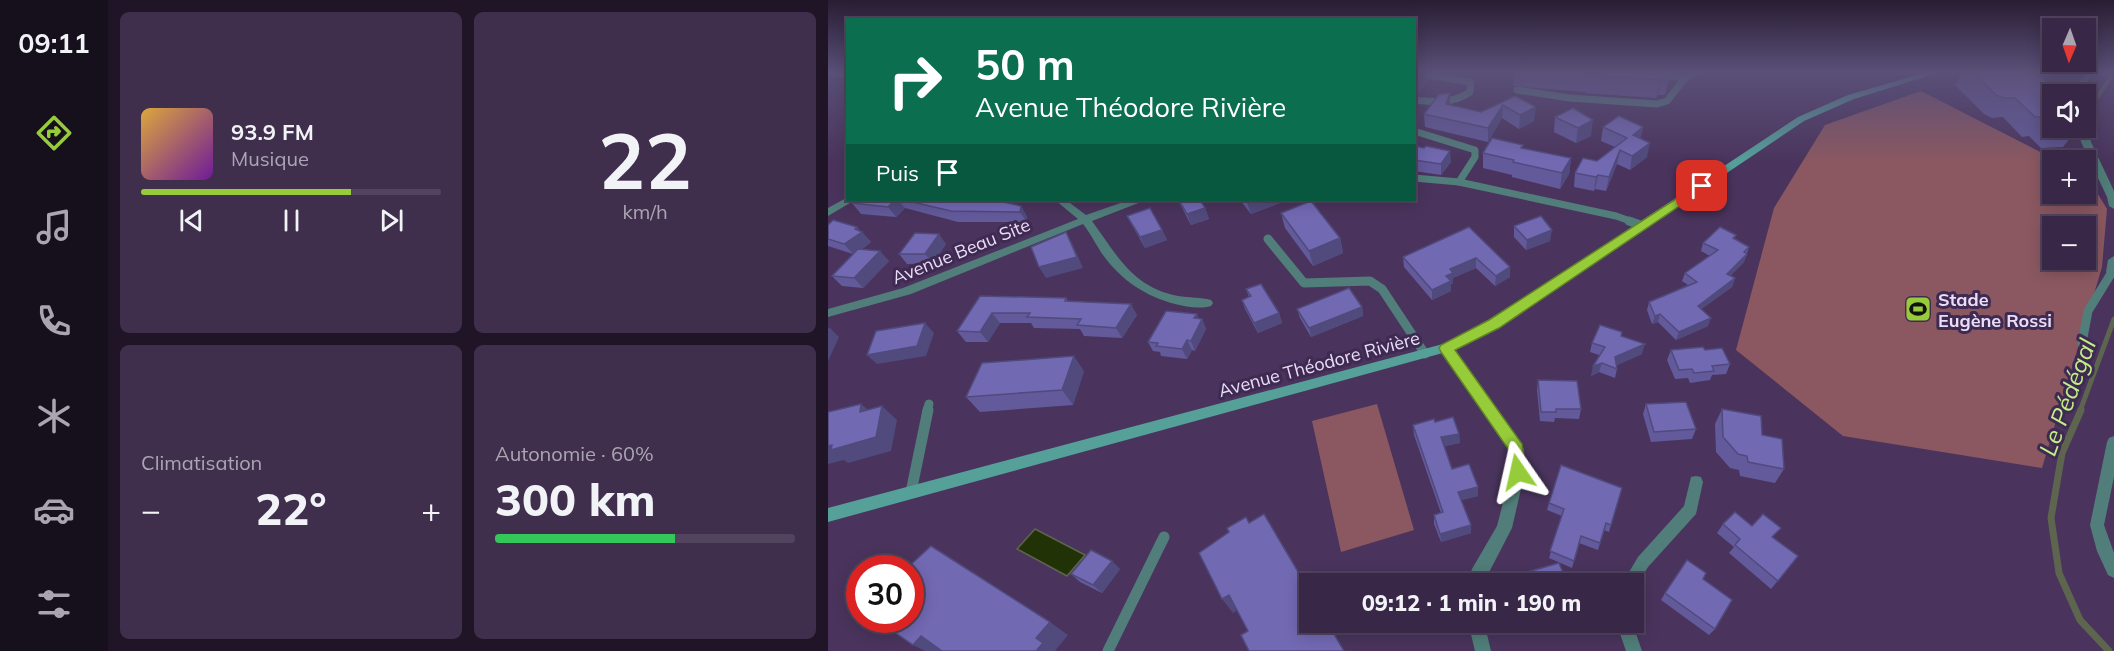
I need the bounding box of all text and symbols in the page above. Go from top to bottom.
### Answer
north arrow [2042,18,2096,72]
map controls [2042,18,2096,270]
text: 09:11 [18,26,90,60]
text: 50 m [975,38,1075,91]
icon: right [876,42,954,120]
button: sound [2042,84,2096,138]
text: Avenue Théodore Rivière [975,90,1286,124]
text: 22 [598,111,692,209]
icon: directions [33,112,75,154]
text: 93.9 FM [231,118,314,146]
text: Musique [231,146,309,171]
button: + [2042,150,2096,204]
icon: arrive [931,156,964,189]
text: Puis [876,159,919,187]
pin [1676,160,1727,211]
icon: arrive [1685,169,1718,202]
text: km/h [622,199,668,224]
icon: previous [175,204,208,237]
icon: pause [275,204,308,237]
icon: next [375,204,408,237]
icon: music [33,206,75,248]
street label: Avenue Beau Site [889,213,1033,289]
button: − [2042,216,2096,270]
place label: Stade Eugène Rossi [1938,288,2052,332]
sports icon: Stade Eugène Rossi [1903,294,1933,324]
icon: phone [33,300,75,342]
street label: Avenue Théodore Rivière [1216,326,1422,402]
water label: Le Pédégal [2032,334,2102,460]
icon: climate [33,395,75,437]
position arrow [1486,440,1550,504]
text: Autonomie · 60% [495,441,654,466]
text: Climatisation [141,450,262,475]
text: 300 km [495,471,656,527]
text: 22° [255,480,327,536]
icon: car [33,489,75,531]
text: − [141,489,161,530]
text: + [421,489,441,530]
speed limit sign: 30 [846,555,924,633]
icon: filters [33,583,75,625]
text: 09:12 · 1 min · 190 m [1362,589,1581,617]

